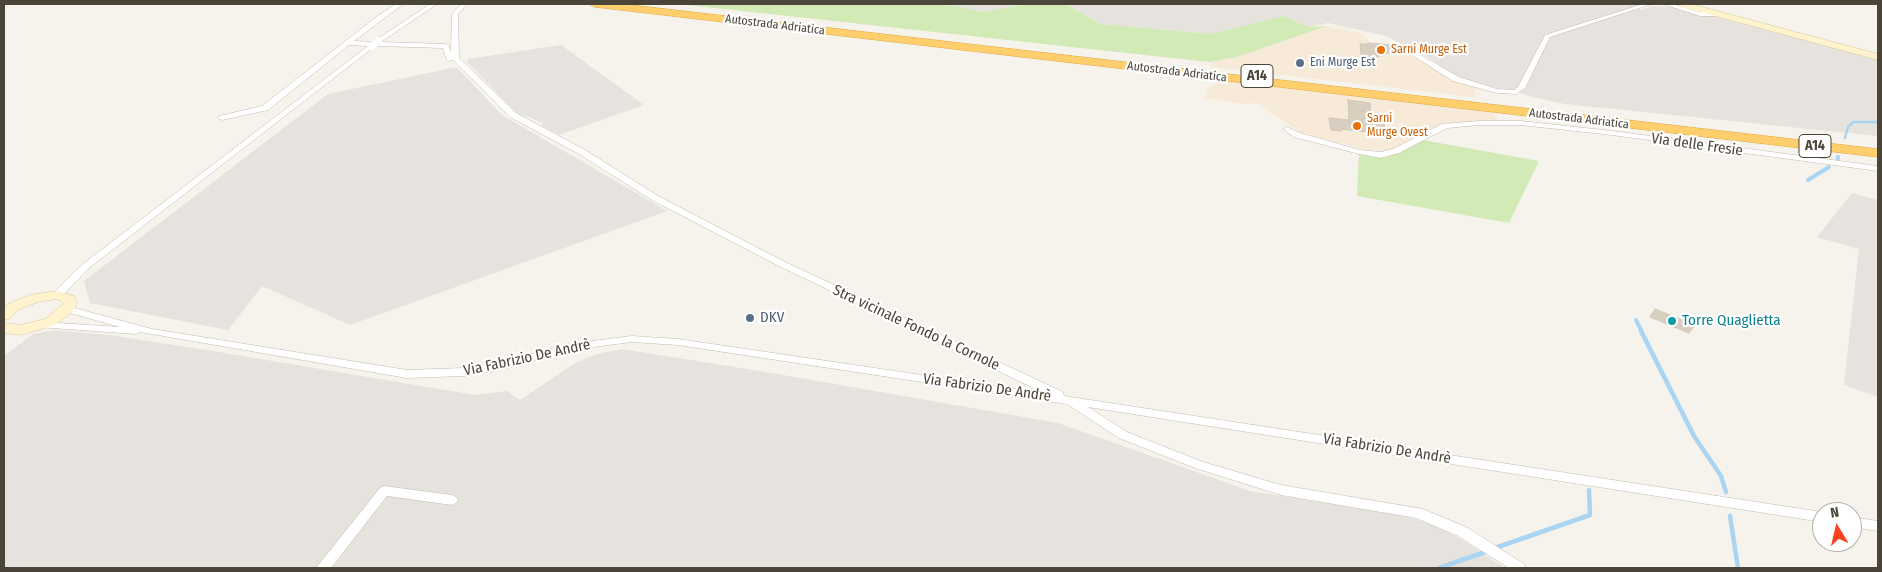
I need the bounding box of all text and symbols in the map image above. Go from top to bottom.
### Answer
street label: Autostrada Adriatica [724,12,826,38]
place label: Sarni Murge Est [1391,43,1467,57]
marker: Sarni Murge Est [1375,44,1387,56]
place label: Eni Murge Est [1310,56,1375,70]
marker: Eni Murge Est [1294,57,1306,69]
street label: Autostrada Adriatica [1126,59,1228,85]
road number: A14 [1241,64,1273,88]
street label: Autostrada Adriatica [1528,106,1630,132]
place label: Sarni Murge Ovest [1367,112,1428,140]
marker: Sarni Murge Ovest [1351,120,1363,132]
street label: Via delle Fresie [1650,130,1744,160]
road number: A14 [1799,134,1831,158]
street label: Stra vicinale Fondo la Cornole [830,281,1002,375]
place label: DKV [760,309,784,327]
marker: DKV [744,312,756,324]
place label: Torre Quaglietta [1682,312,1781,330]
marker: Torre Quaglietta [1666,315,1678,327]
street label: Via Fabrizio De Andrè [462,336,592,380]
street label: Via Fabrizio De Andrè [922,370,1052,406]
street label: Via Fabrizio De Andrè [1322,430,1452,468]
north arrow [1812,502,1862,552]
text: N [1829,504,1840,522]

